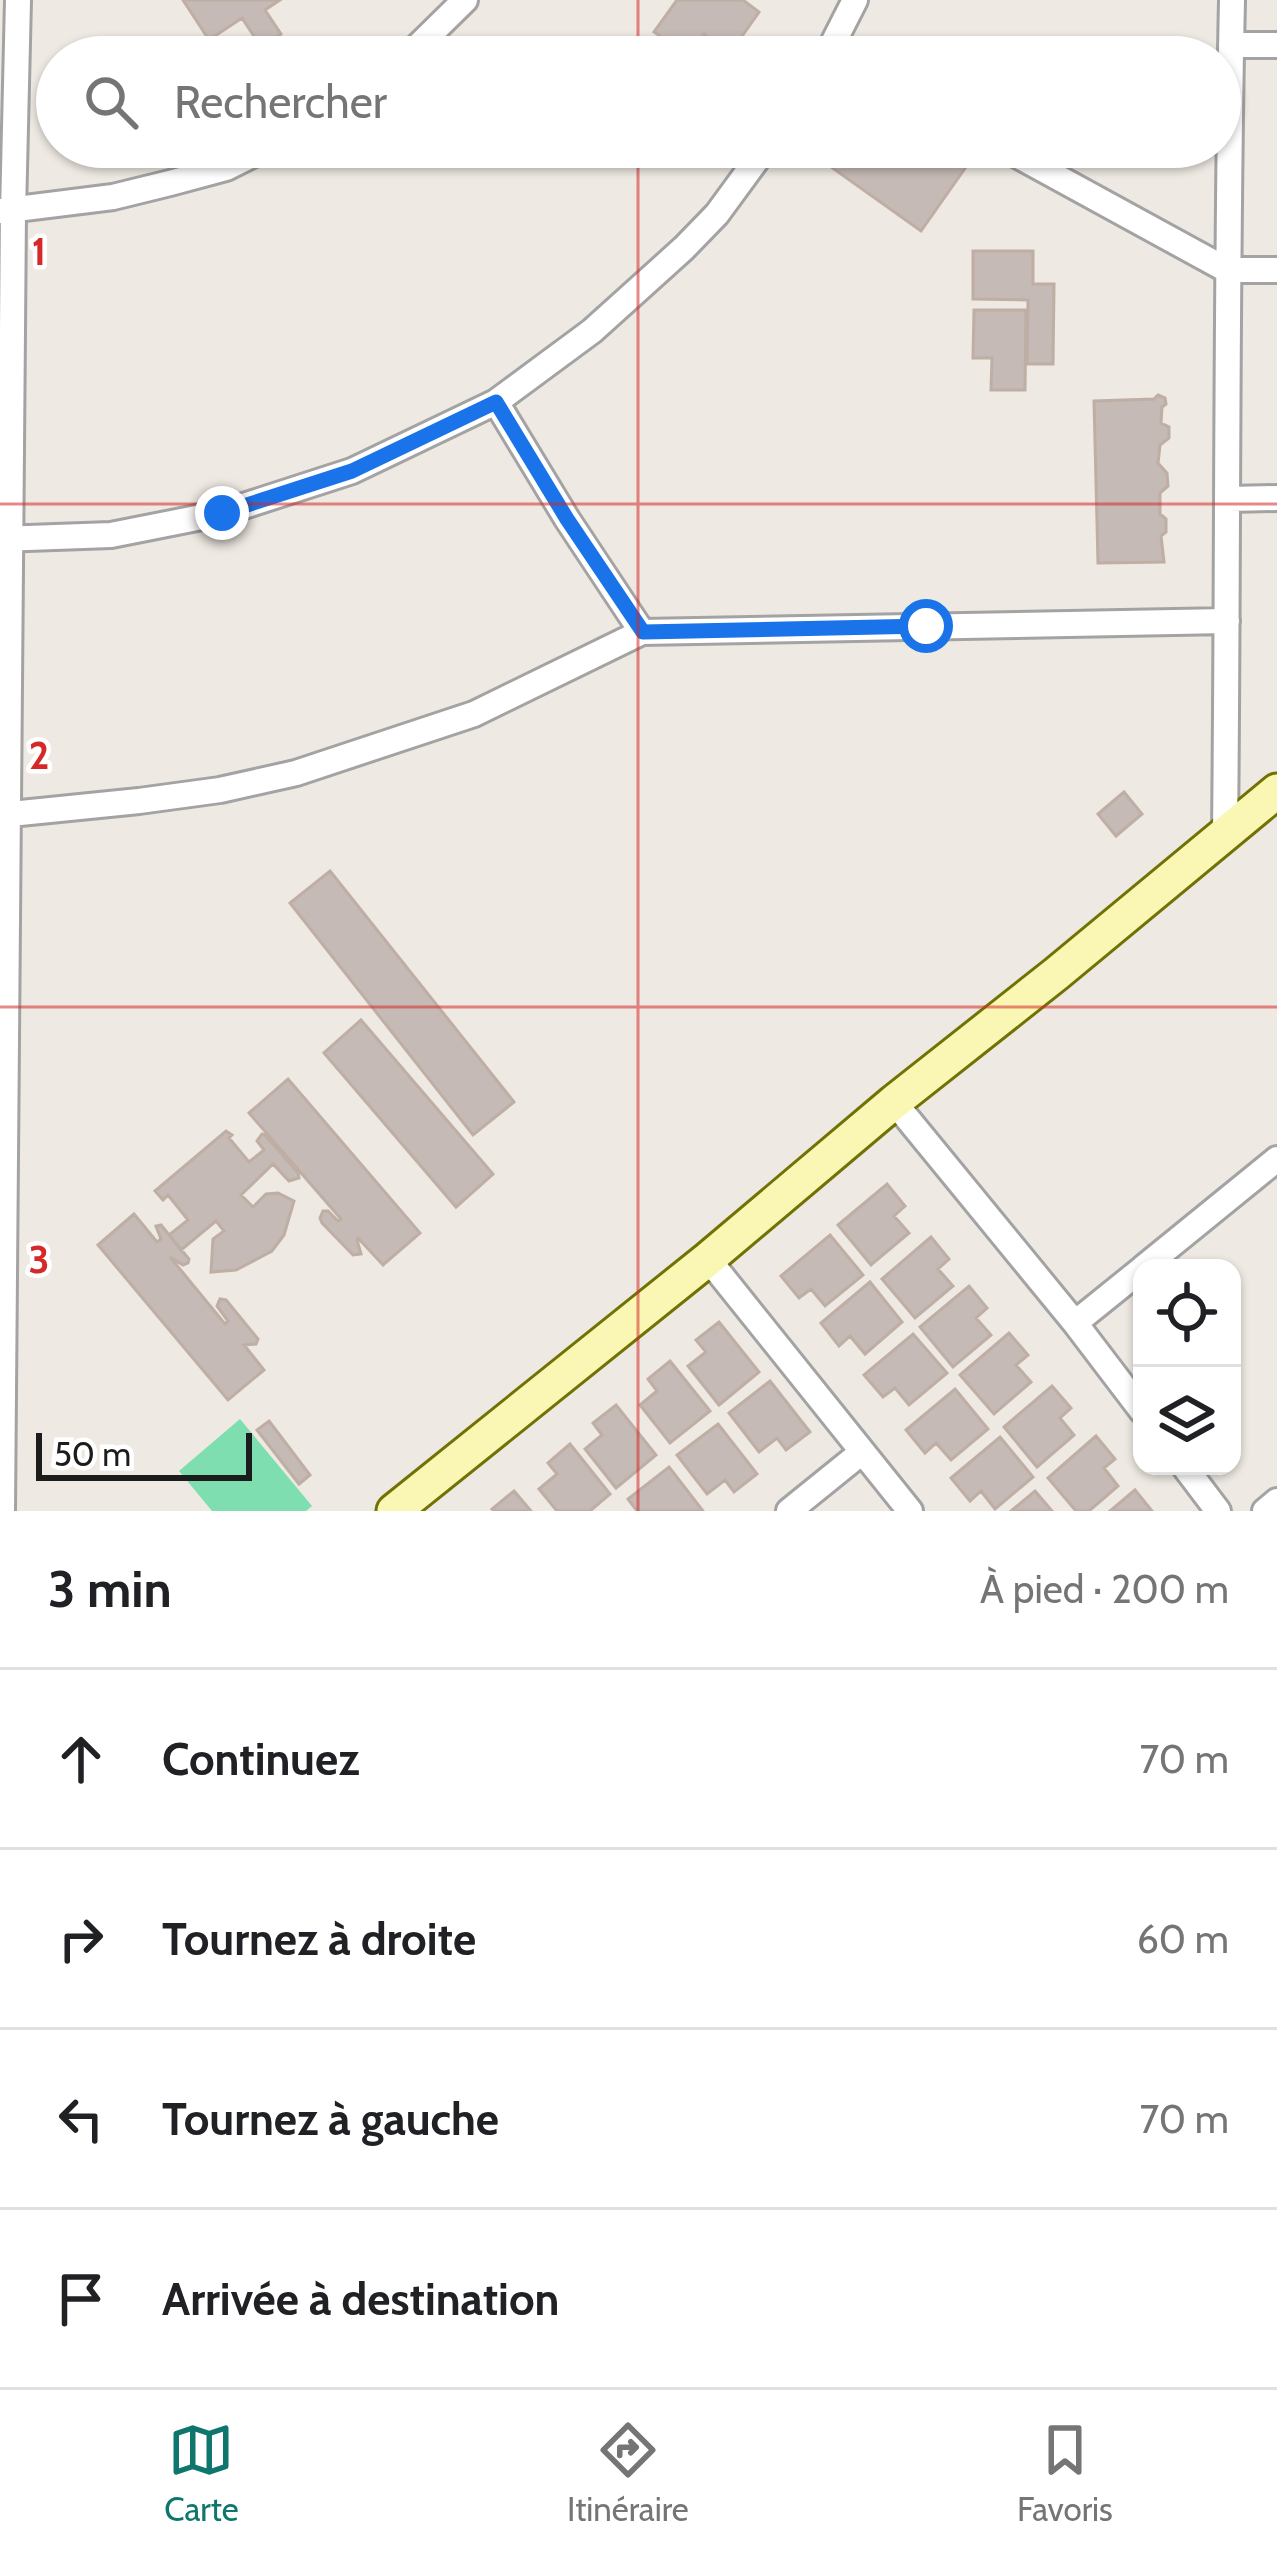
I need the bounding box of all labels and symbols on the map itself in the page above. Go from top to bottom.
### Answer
text: 1 [32,227,46,275]
route end [195,486,249,540]
route start [899,599,953,653]
text: 2 [29,731,49,779]
text: 3 [28,1235,50,1283]
scale bar [36,1427,252,1480]

